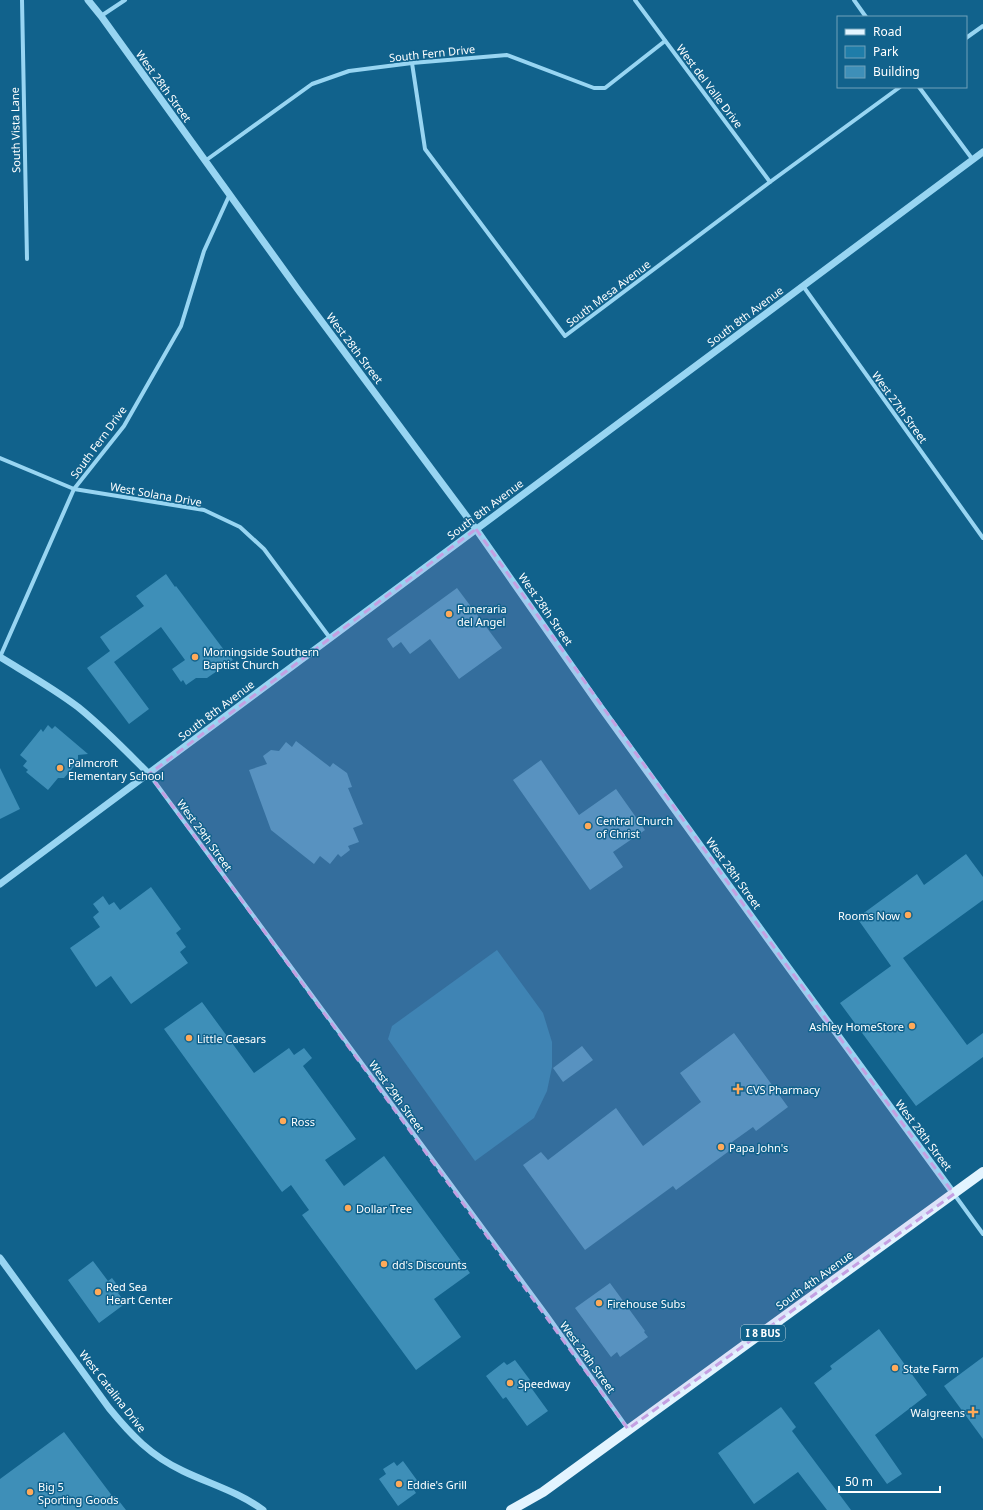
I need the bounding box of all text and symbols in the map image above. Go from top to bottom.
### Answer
legend [837,16,967,88]
text: Road [873,23,902,40]
street label: South Fern Drive [388,41,476,65]
street label: West del Valle Drive [673,41,747,131]
text: Park [873,43,899,60]
street label: West 28th Street [133,47,195,125]
text: Building [873,63,920,80]
street label: South Vista Lane [7,87,23,173]
street label: South Mesa Avenue [563,256,653,330]
street label: South 8th Avenue [704,282,786,350]
street label: West 28th Street [323,309,387,387]
street label: West 27th Street [869,368,931,446]
street label: South Fern Drive [67,403,129,481]
street label: South 8th Avenue [444,475,526,543]
street label: West Solana Drive [109,479,203,509]
street label: West 28th Street [515,570,577,648]
place label: Funeraria del Angel [457,601,507,629]
marker: Funeraria del Angel [444,609,454,619]
place label: Morningside Southern Baptist Church [203,644,319,672]
marker: Morningside Southern Baptist Church [190,652,200,662]
street label: South 8th Avenue [175,676,257,744]
place label: Palmcroft Elementary School [68,755,164,783]
marker: Palmcroft Elementary School [55,763,65,773]
street label: West 29th Street [174,796,236,874]
place label: Central Church of Christ [596,813,673,841]
marker: Central Church of Christ [583,821,593,831]
street label: West 28th Street [703,834,765,912]
place label: Rooms Now [838,908,900,923]
marker: Rooms Now [903,910,913,920]
place label: Ashley HomeStore [809,1019,904,1034]
marker: Ashley HomeStore [907,1021,917,1031]
place label: Little Caesars [197,1031,266,1046]
marker: Little Caesars [184,1033,194,1043]
street label: West 29th Street [366,1057,428,1135]
place label: CVS Pharmacy [746,1082,820,1097]
marker: CVS Pharmacy [733,1084,743,1094]
street label: West 28th Street [892,1096,956,1174]
place label: Ross [291,1114,315,1129]
marker: Ross [278,1116,288,1126]
place label: Papa John's [729,1140,788,1155]
marker: Papa John's [716,1142,726,1152]
place label: Dollar Tree [356,1201,412,1216]
marker: Dollar Tree [343,1203,353,1213]
street label: South 4th Avenue [773,1247,855,1313]
place label: dd's Discounts [392,1257,467,1272]
marker: dd's Discounts [379,1259,389,1269]
place label: Red Sea Heart Center [106,1279,173,1307]
marker: Red Sea Heart Center [93,1287,103,1297]
place label: Firehouse Subs [607,1296,686,1311]
marker: Firehouse Subs [594,1298,604,1308]
street label: West 29th Street [557,1318,619,1396]
road number: I 8 BUS [741,1325,785,1341]
street label: West Catalina Drive [76,1347,150,1435]
place label: State Farm [903,1361,959,1376]
marker: State Farm [890,1363,900,1373]
place label: Speedway [518,1376,571,1391]
marker: Speedway [505,1378,515,1388]
place label: Walgreens [910,1405,965,1420]
marker: Walgreens [968,1407,978,1417]
scale bar [839,1468,940,1494]
text: 50 m [845,1473,873,1490]
place label: Eddie's Grill [407,1477,467,1492]
place label: Big 5 Sporting Goods [38,1479,119,1507]
marker: Eddie's Grill [394,1479,404,1489]
marker: Big 5 Sporting Goods [25,1487,35,1497]

